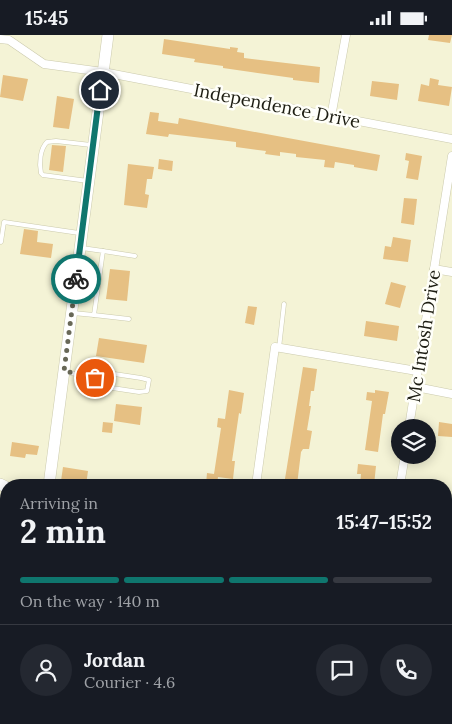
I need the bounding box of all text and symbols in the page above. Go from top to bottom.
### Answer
text: 15:45 [25,6,68,30]
pin [79,69,121,111]
icon: home [86,76,114,104]
street label: Independence Drive [192,78,363,133]
courier [51,254,101,304]
icon: bike [62,265,90,293]
street label: Mc Intosh Drive [402,268,445,404]
pin [74,357,116,399]
icon: bag [81,364,109,392]
map controls [391,419,436,464]
button: layers [391,419,436,464]
text: Arriving in [20,493,98,513]
text: 15:47–15:52 [337,510,432,534]
text: 2 min [20,511,106,552]
text: On the way · 140 m [20,591,160,611]
button: person [20,644,72,696]
button: chat [316,644,368,696]
button: phone [380,644,432,696]
text: Jordan [84,648,145,672]
text: Courier · 4.6 [84,672,175,692]

